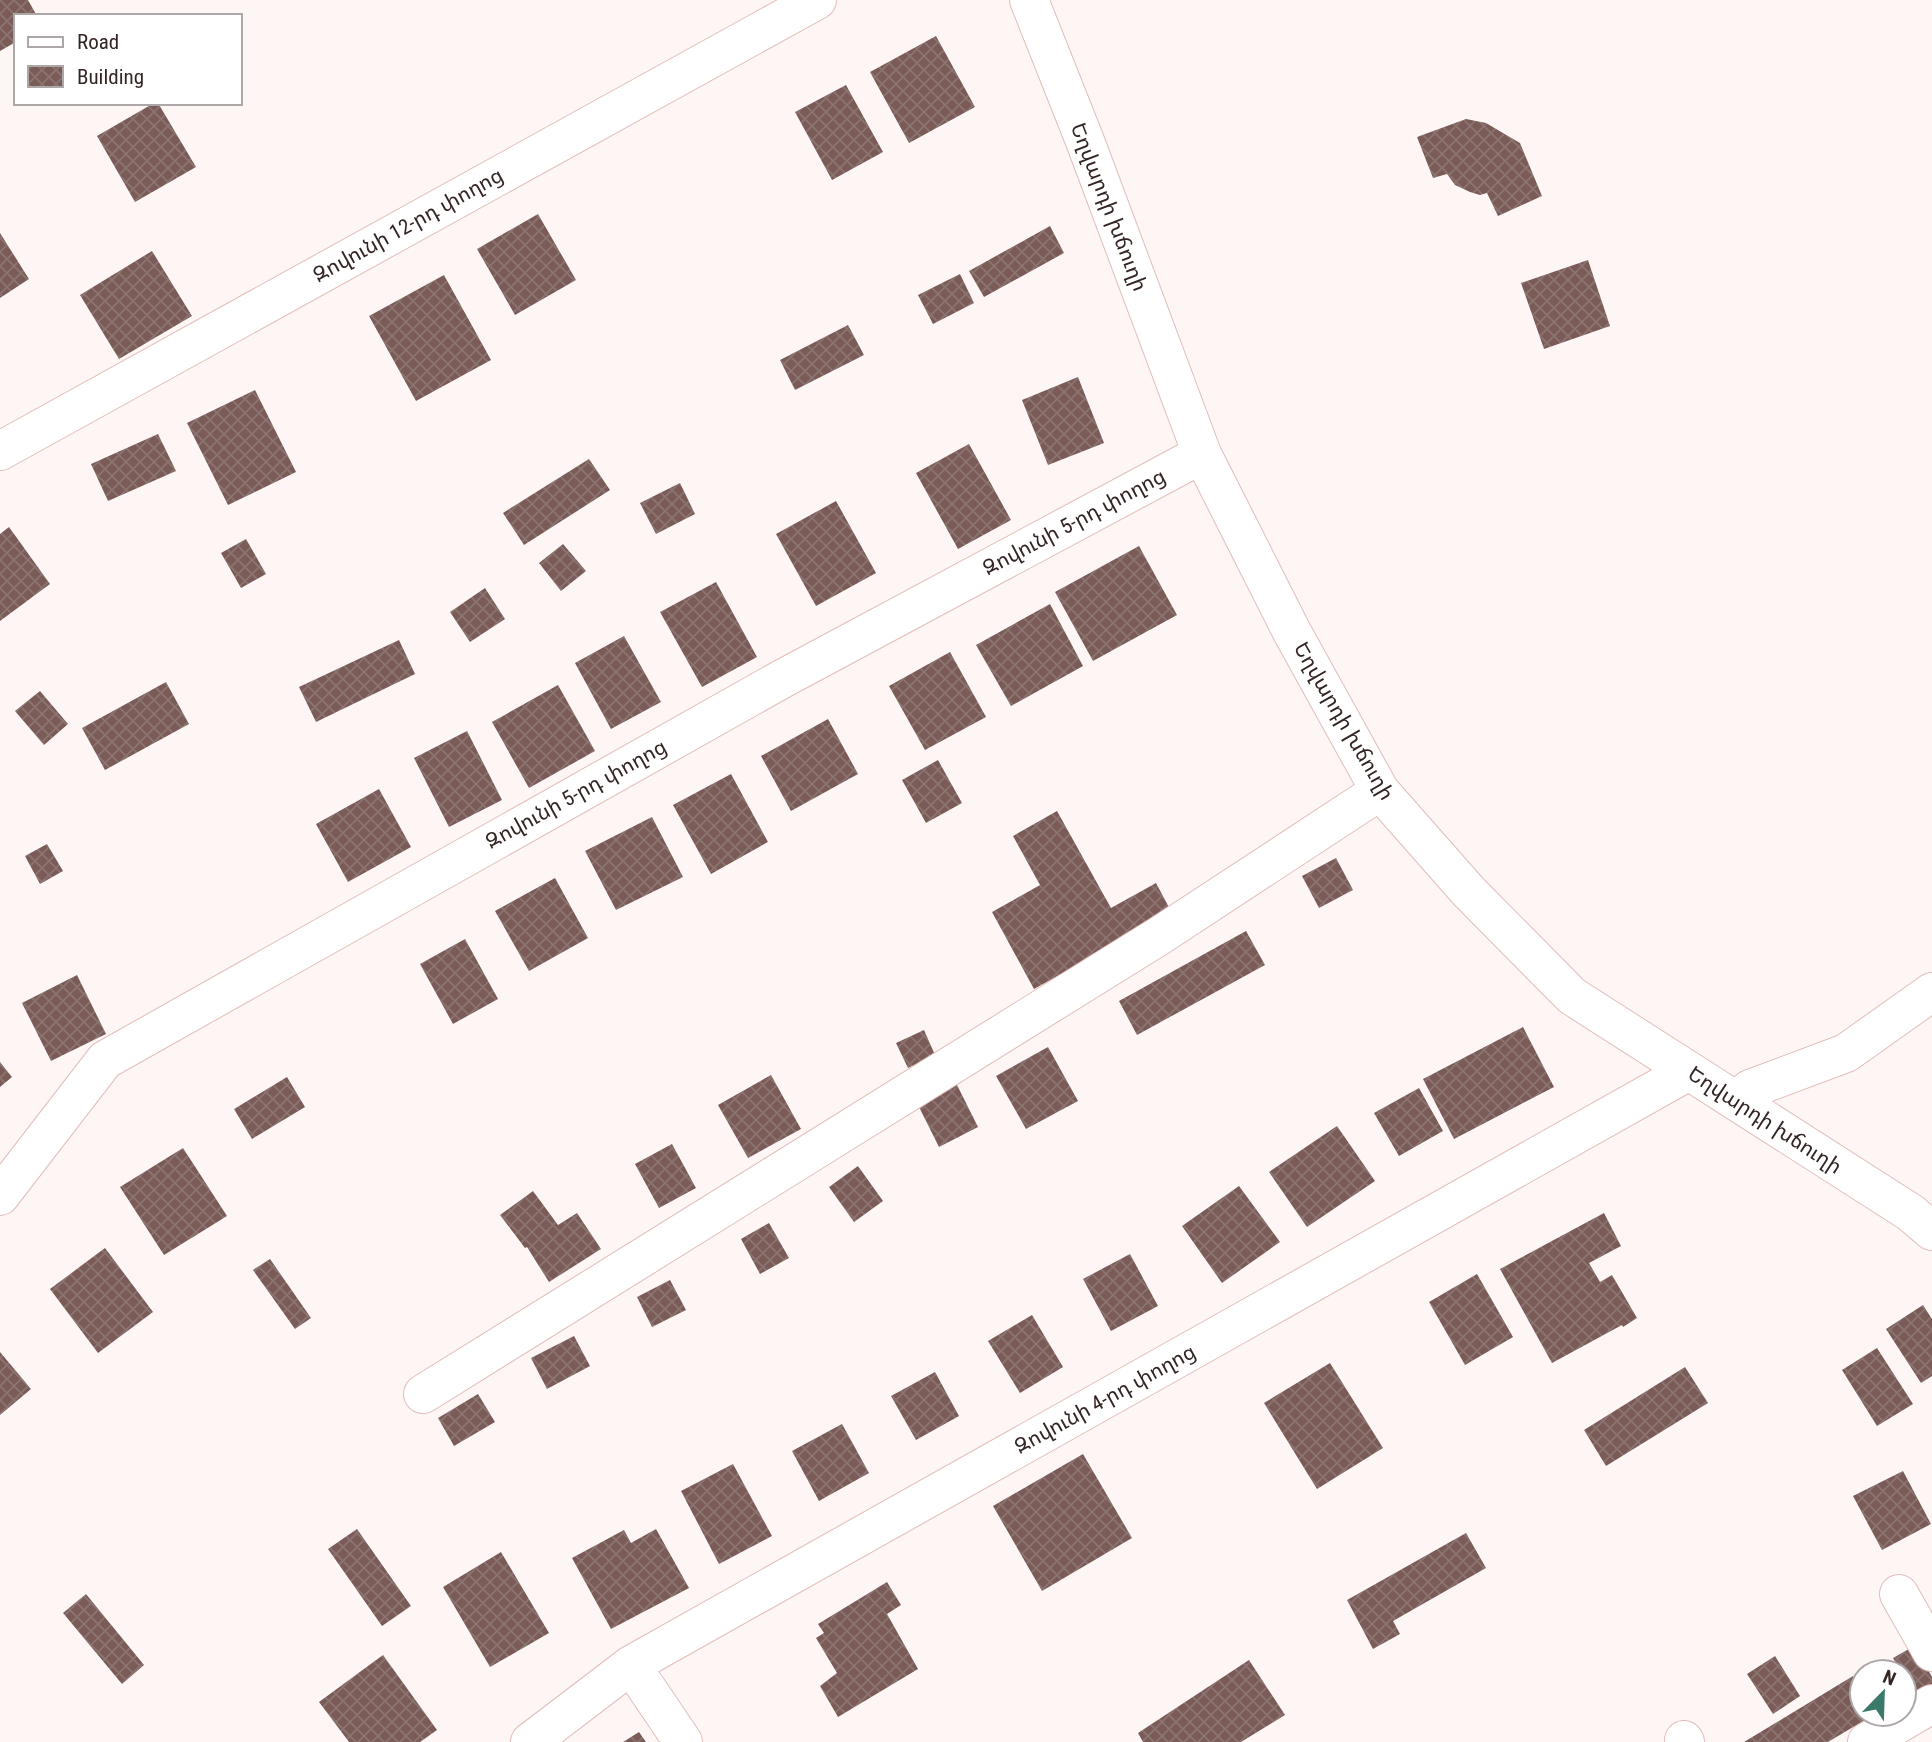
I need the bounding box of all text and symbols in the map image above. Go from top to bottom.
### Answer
legend [14,14,242,105]
text: Road [77,30,119,54]
text: Building [77,65,144,89]
street label: Եղվարդի խճուղի [1066,119,1152,295]
street label: Զովունի 12-րդ փողոց [309,163,507,287]
street label: Զովունի 5-րդ փողոց [979,464,1169,580]
street label: Եղվարդի խճուղի [1289,638,1399,804]
street label: Զովունի 5-րդ փողոց [481,734,671,854]
street label: Եղվարդի խճուղի [1684,1061,1846,1179]
street label: Զովունի 4-րդ փողոց [1010,1339,1200,1459]
north arrow [1848,1658,1918,1728]
text: N [1880,1665,1899,1691]

